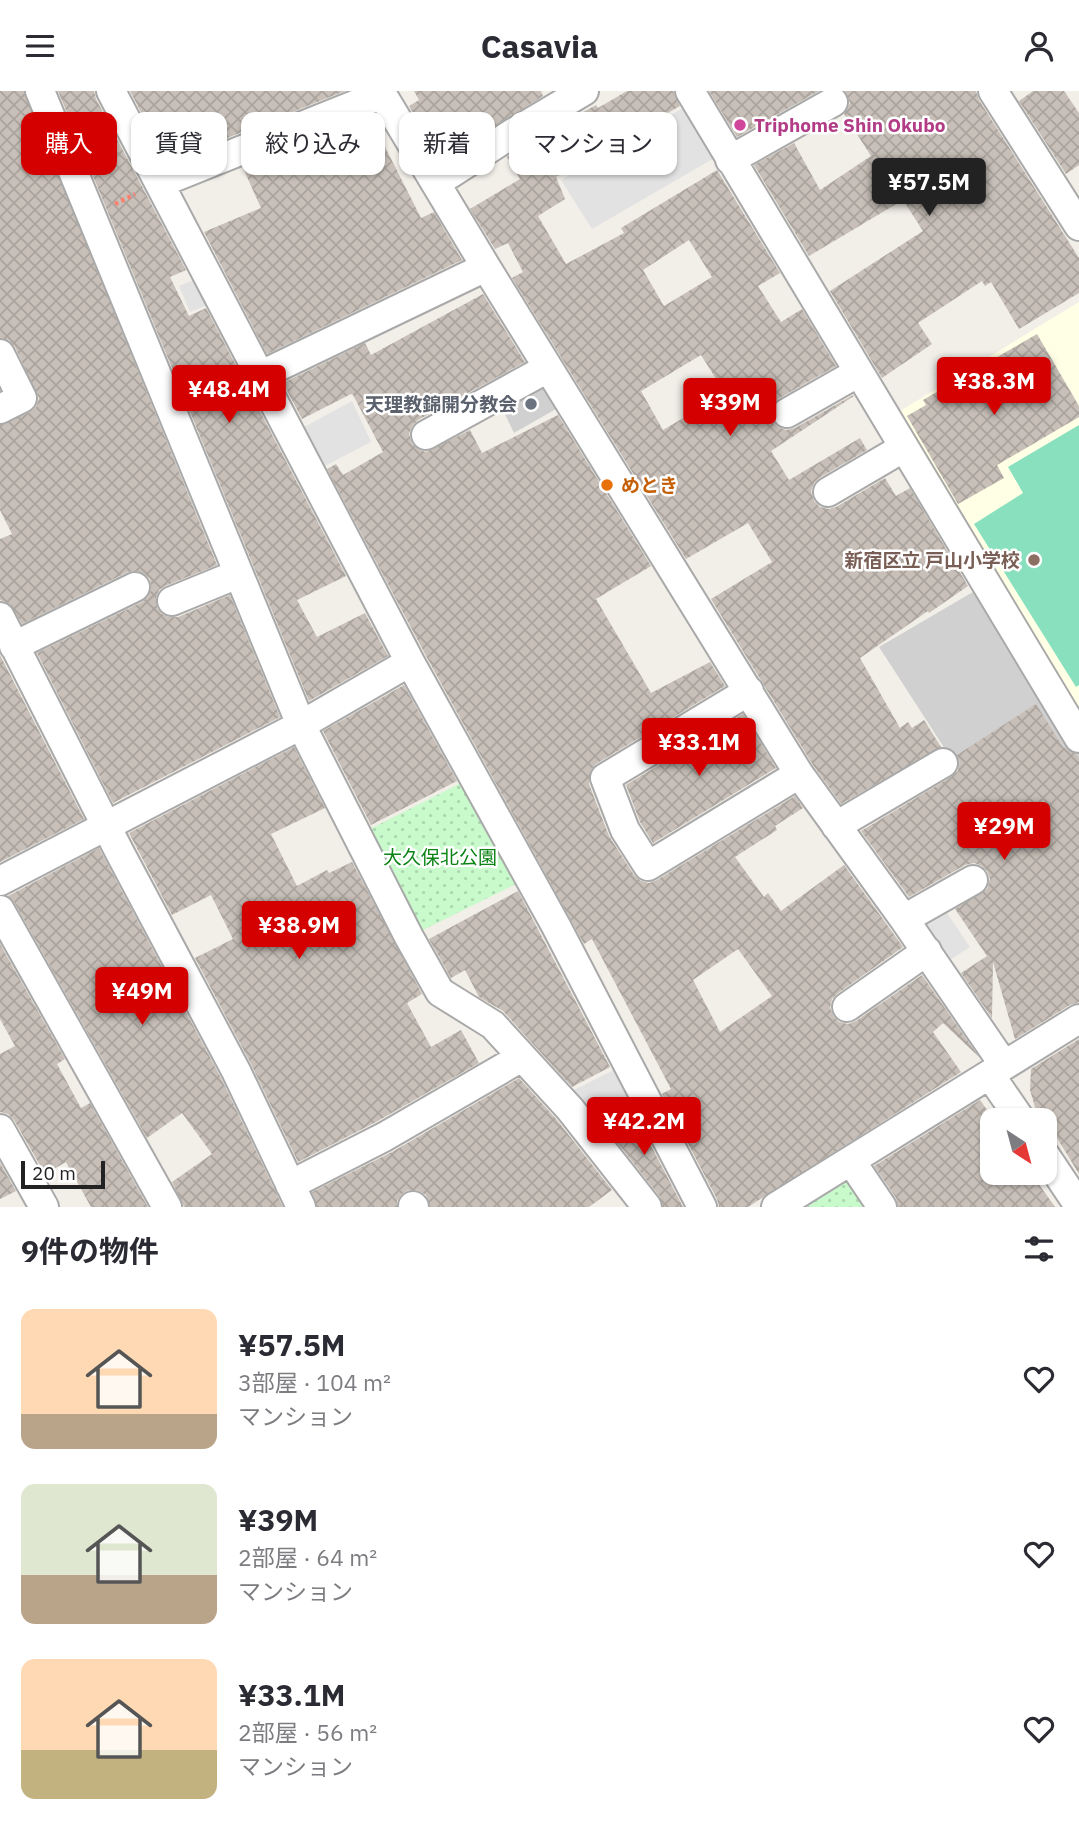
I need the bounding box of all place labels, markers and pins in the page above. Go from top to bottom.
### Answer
place label: Triphome Shin Okubo [754,113,946,137]
marker: Triphome Shin Okubo [732,117,748,133]
pin: ¥57.5M [872,159,986,218]
pin: ¥38.3M [937,357,1051,417]
pin: ¥48.4M [172,365,286,425]
pin: ¥39M [689,379,771,438]
place label: 天理教錦開分教会 [365,392,517,416]
marker: 天理教錦開分教会 [523,396,539,412]
place label: めとき [621,473,678,497]
marker: めとき [599,477,615,493]
place label: 新宿区立 戸山小学校 [845,548,1020,572]
marker: 新宿区立 戸山小学校 [1026,552,1042,568]
pin: ¥33.1M [642,719,756,778]
pin: ¥29M [963,803,1045,862]
pin: ¥38.9M [242,901,356,961]
pin: ¥49M [101,967,183,1027]
pin: ¥42.2M [587,1097,701,1157]

